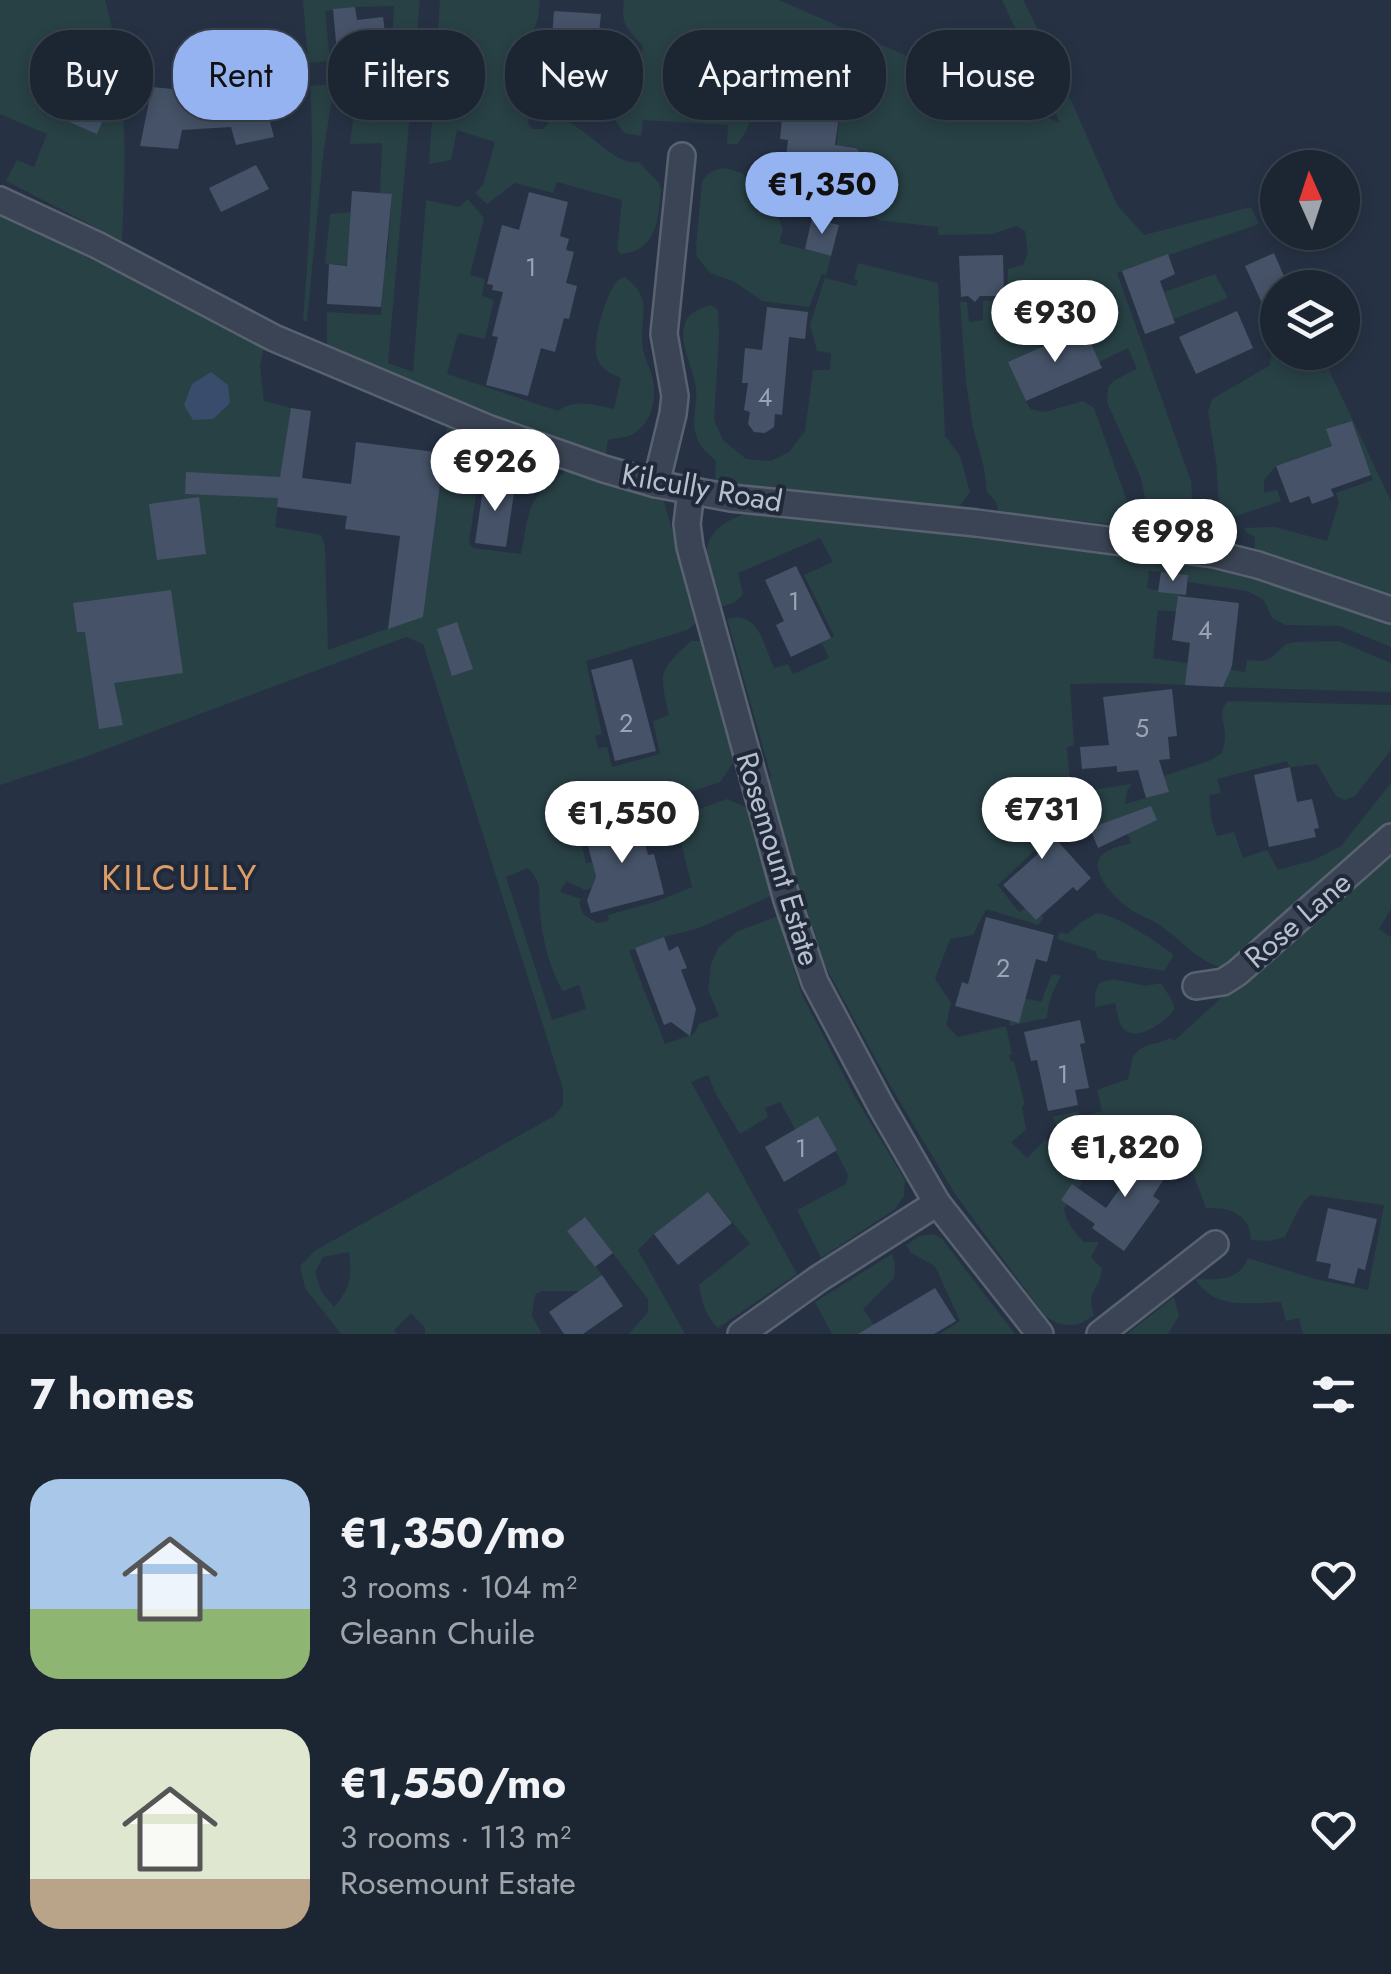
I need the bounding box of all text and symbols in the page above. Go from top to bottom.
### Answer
chip: Buy [30,30,153,120]
chip: Rent [173,30,308,120]
chip: Filters [328,30,485,120]
chip: New [505,30,643,120]
chip: Apartment [663,30,886,120]
chip: House [906,30,1070,120]
north arrow [1260,150,1360,250]
map controls [1260,150,1360,370]
pin: €1,350 [741,152,903,237]
text: €1,350 [767,161,877,207]
house number: 1 [525,249,537,285]
button: layers [1260,270,1360,370]
pin: €930 [996,280,1114,365]
text: €930 [1013,289,1097,335]
house number: 4 [758,379,772,415]
pin: €926 [436,429,554,514]
text: €926 [453,438,537,484]
street label: Kilcully Road [618,452,786,523]
pin: €998 [1114,499,1232,584]
text: €998 [1131,508,1215,554]
house number: 1 [788,583,800,619]
house number: 4 [1198,612,1212,648]
house number: 2 [619,705,633,741]
house number: 5 [1135,710,1149,746]
street label: Rosemount Estate [726,747,831,971]
pin: €731 [983,777,1101,862]
pin: €1,550 [541,781,703,866]
text: €731 [1004,786,1080,832]
text: €1,550 [567,790,677,836]
district label: KILCULLY [101,853,259,903]
street label: Rose Lane [1235,861,1360,978]
house number: 2 [996,950,1010,986]
house number: 1 [1057,1056,1069,1092]
pin: €1,820 [1044,1115,1206,1200]
text: €1,820 [1070,1124,1180,1170]
house number: 1 [795,1130,807,1166]
text: 7 homes [30,1364,194,1425]
icon: filters [1306,1367,1361,1422]
text: €1,350/mo [340,1503,565,1564]
icon: home [110,1519,230,1639]
icon: heart [1306,1552,1361,1607]
text: 3 rooms · 104 m² [340,1564,577,1610]
text: Gleann Chuile [340,1610,535,1656]
text: €1,550/mo [340,1753,566,1814]
icon: home [110,1769,230,1889]
icon: heart [1306,1802,1361,1857]
text: 3 rooms · 113 m² [340,1814,571,1860]
text: Rosemount Estate [340,1860,576,1906]

